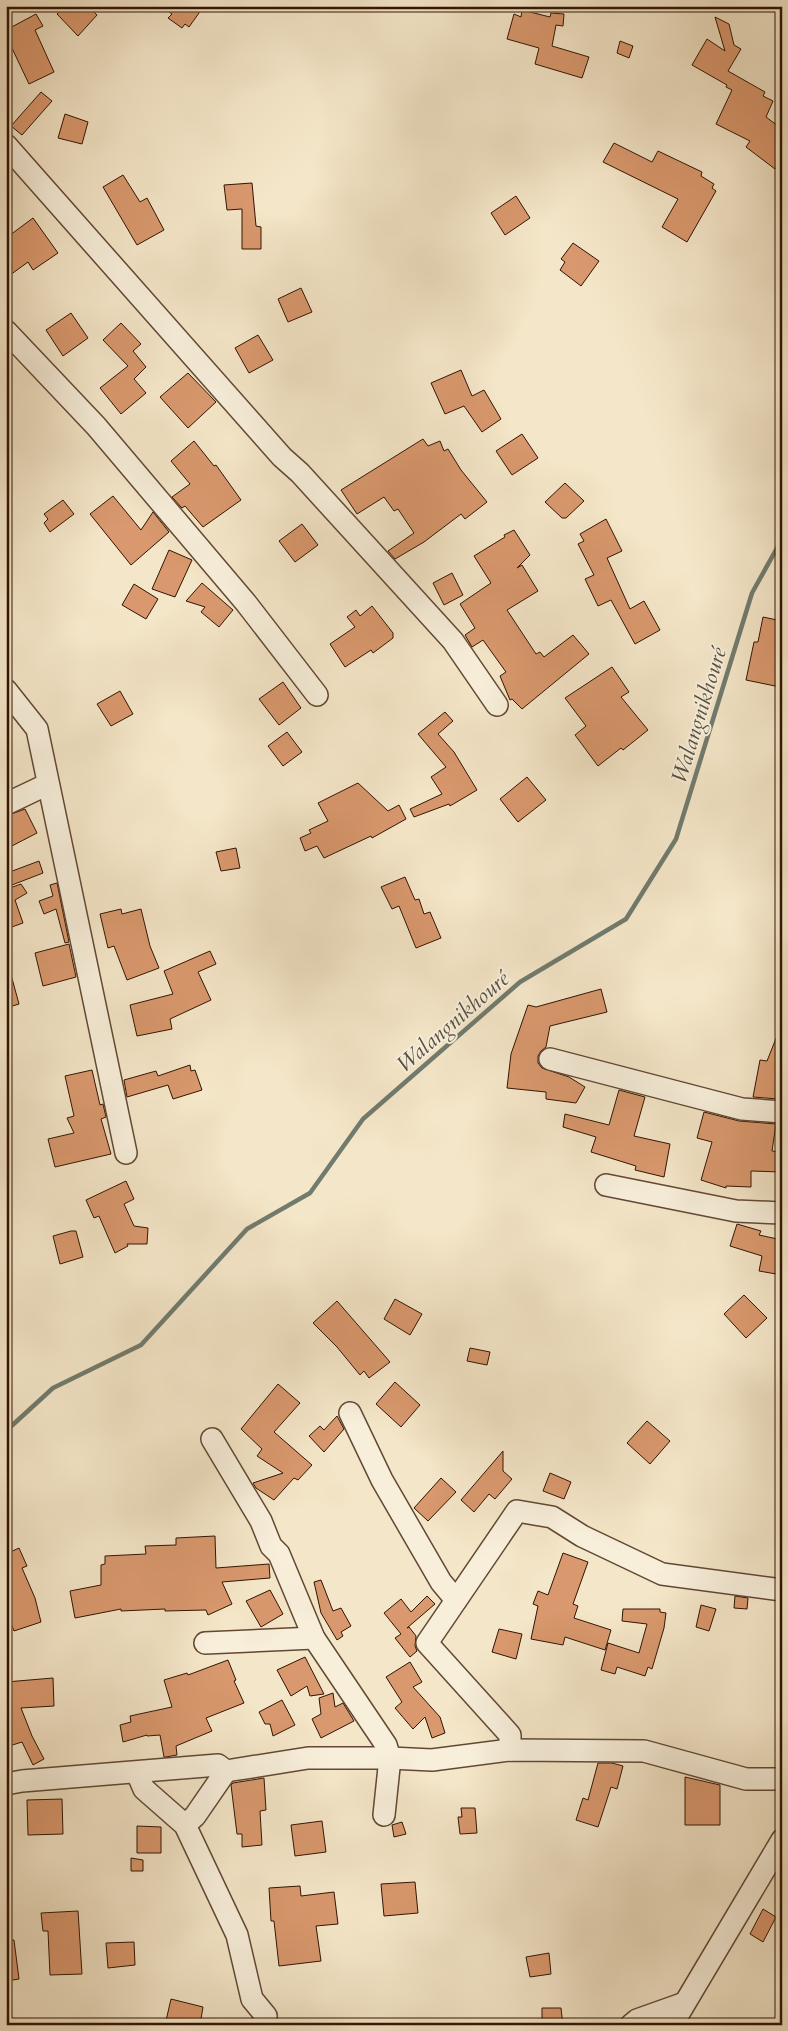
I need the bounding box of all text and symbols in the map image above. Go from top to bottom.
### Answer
water label: Walangnikhouré [664,642,734,787]
water label: Walangnikhouré [390,963,517,1079]

